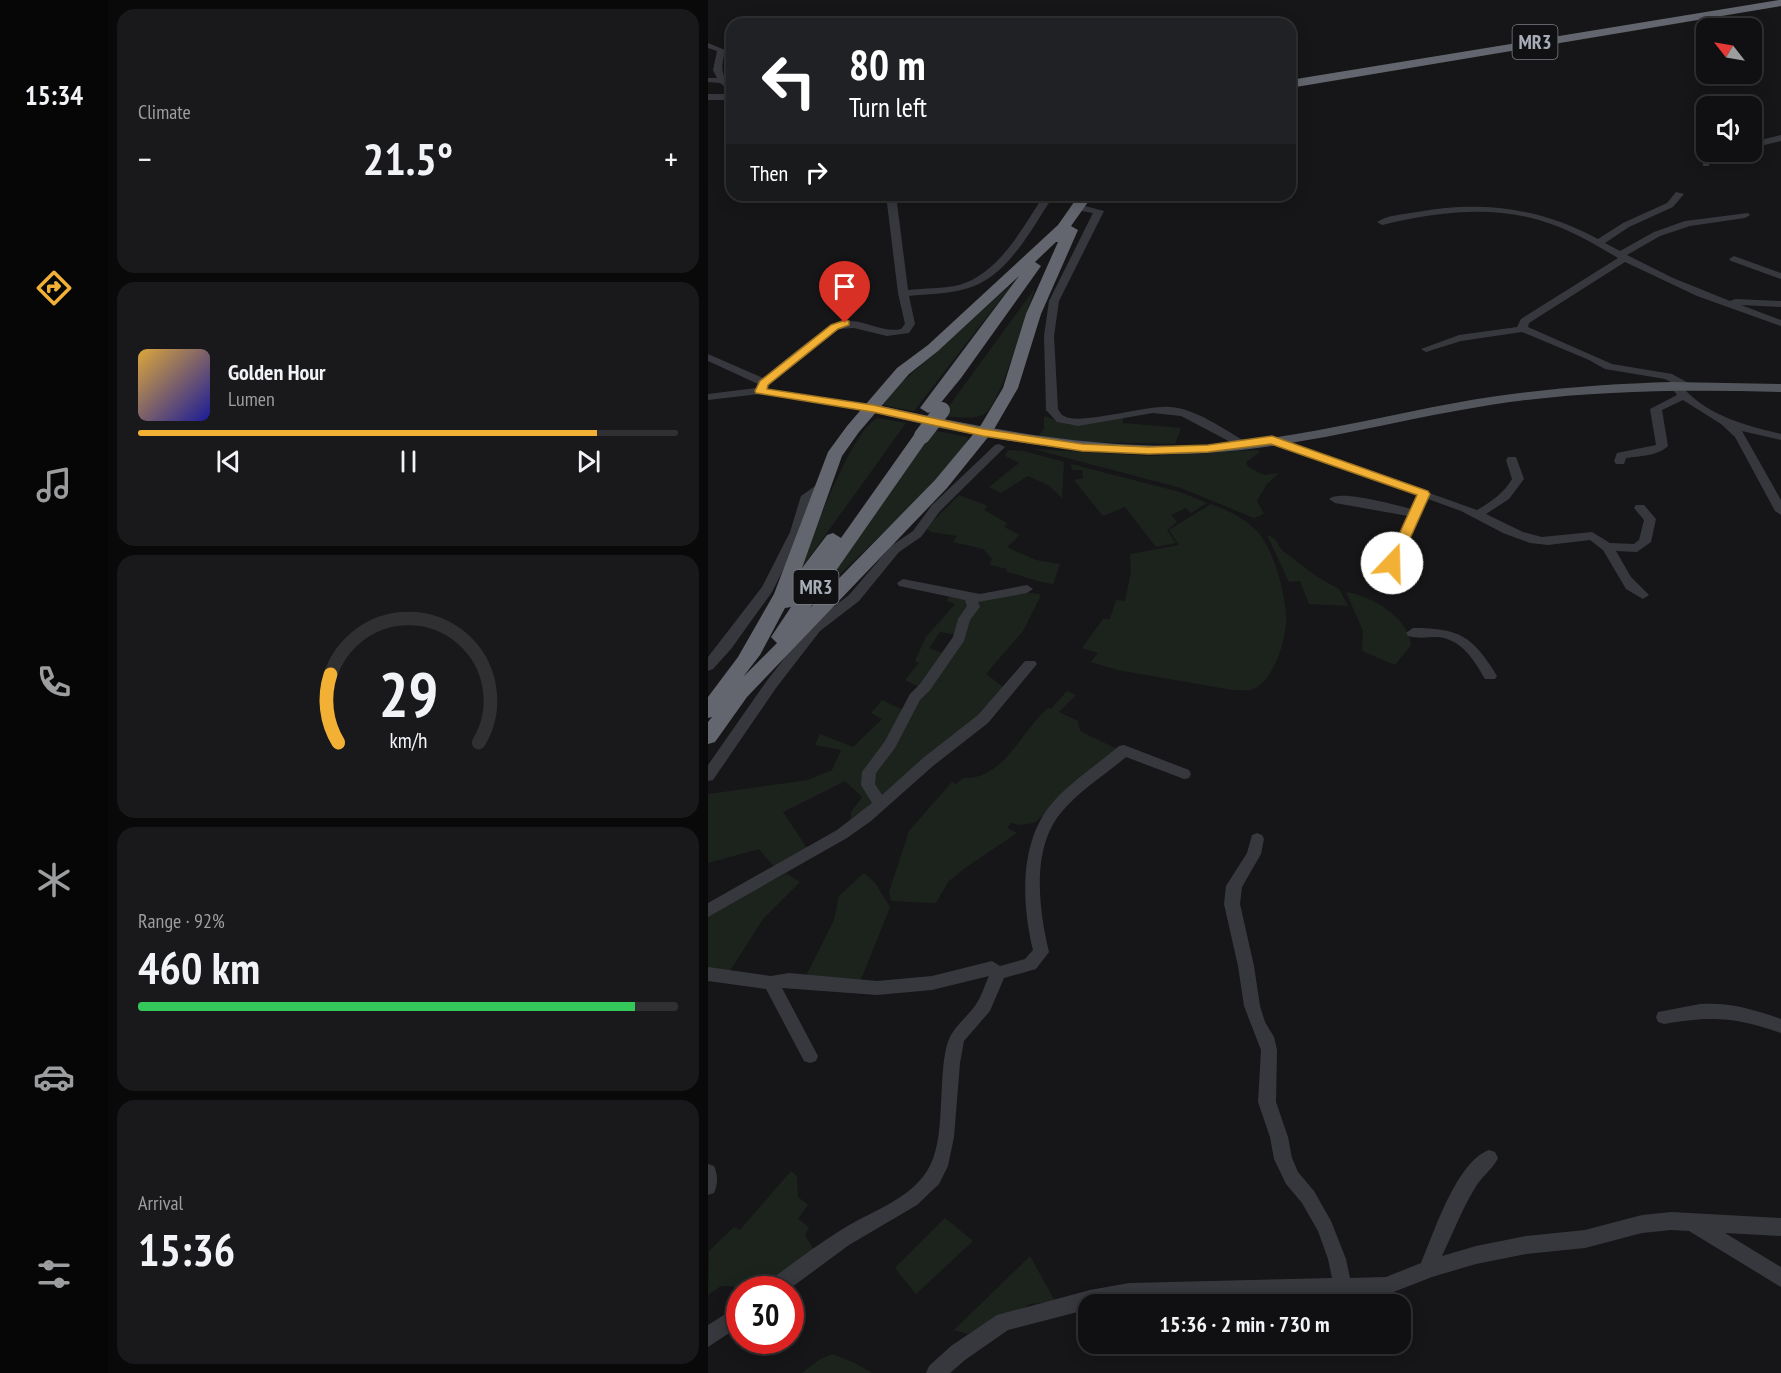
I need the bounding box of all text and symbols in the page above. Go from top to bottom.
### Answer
north arrow [1696,18,1762,84]
map controls [1696,18,1762,162]
road number: MR3 [1512,25,1558,59]
text: 80 m [849,37,926,92]
icon: left [750,42,828,120]
text: 15:34 [25,78,83,112]
text: Turn left [849,90,927,124]
button: sound [1696,96,1762,162]
text: Climate [138,99,191,125]
text: 21.5° [363,129,453,187]
text: − [138,137,152,180]
text: + [664,137,678,180]
icon: right [800,156,833,189]
text: Then [750,159,788,187]
pin [819,261,870,323]
icon: directions [33,267,75,309]
icon: arrive [828,270,861,303]
text: Golden Hour [228,358,326,386]
text: Lumen [228,386,275,412]
icon: previous [212,445,245,478]
icon: pause [392,445,425,478]
icon: next [572,445,605,478]
icon: music [33,464,75,506]
position arrow [1360,531,1424,595]
road number: MR3 [794,570,838,604]
text: 29 [378,654,438,735]
icon: phone [33,661,75,703]
text: km/h [389,727,427,755]
icon: climate [33,859,75,901]
text: Range · 92% [138,908,225,934]
text: 460 km [138,938,260,996]
icon: car [33,1056,75,1098]
text: Arrival [138,1190,183,1216]
text: 15:36 [138,1220,235,1278]
icon: filters [33,1253,75,1295]
speed limit sign: 30 [726,1276,804,1354]
text: 15:36 · 2 min · 730 m [1159,1310,1330,1338]

